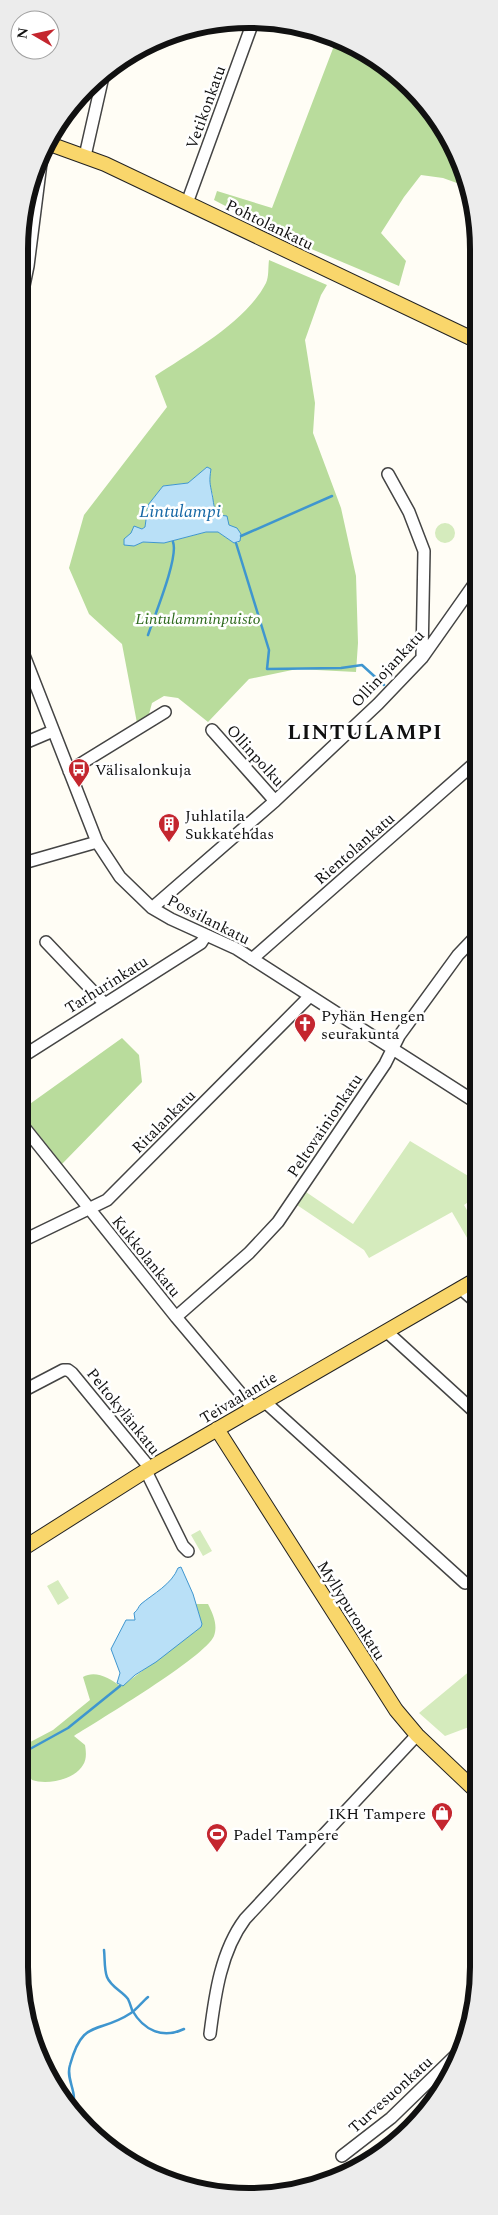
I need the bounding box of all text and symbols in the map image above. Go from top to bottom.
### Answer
north arrow [10,10,60,60]
text: N [11,26,34,40]
street label: Vetikonkatu [180,62,232,152]
street label: Pohtolankatu [222,193,318,257]
water label: Lintulampi [139,498,221,525]
park label: Lintulamminpuisto [135,607,261,631]
street label: Ollinojankatu [345,624,430,713]
district label: LINTULAMPI [287,717,443,749]
street label: Ollinpolku [221,719,290,792]
bus stop icon: Välisalonkuja [67,757,91,788]
place label: Välisalonkuja [95,758,192,782]
place label: Juhlatila Sukkatehdas [185,804,274,846]
street label: Rientolankatu [309,807,400,891]
building icon: Juhlatila Sukkatehdas [157,812,181,843]
street label: Possilankatu [163,889,254,951]
street label: Tarhurinkatu [60,950,153,1020]
place label: Pyhän Hengen seurakunta [321,1004,425,1046]
church icon: Pyhän Hengen seurakunta [293,1012,317,1043]
street label: Peltovainionkatu [281,1069,368,1182]
street label: Ritalankatu [126,1084,201,1159]
street label: Kukkolankatu [106,1211,187,1303]
street label: Peltokylänkatu [80,1363,166,1460]
street label: Teivaalantie [195,1365,282,1430]
street label: Myllypuronkatu [311,1556,391,1665]
shop icon: IKH Tampere [430,1801,454,1832]
place label: IKH Tampere [329,1802,426,1826]
sports icon: Padel Tampere [205,1822,229,1853]
place label: Padel Tampere [233,1823,339,1847]
street label: Turvesuonkatu [343,2050,438,2139]

